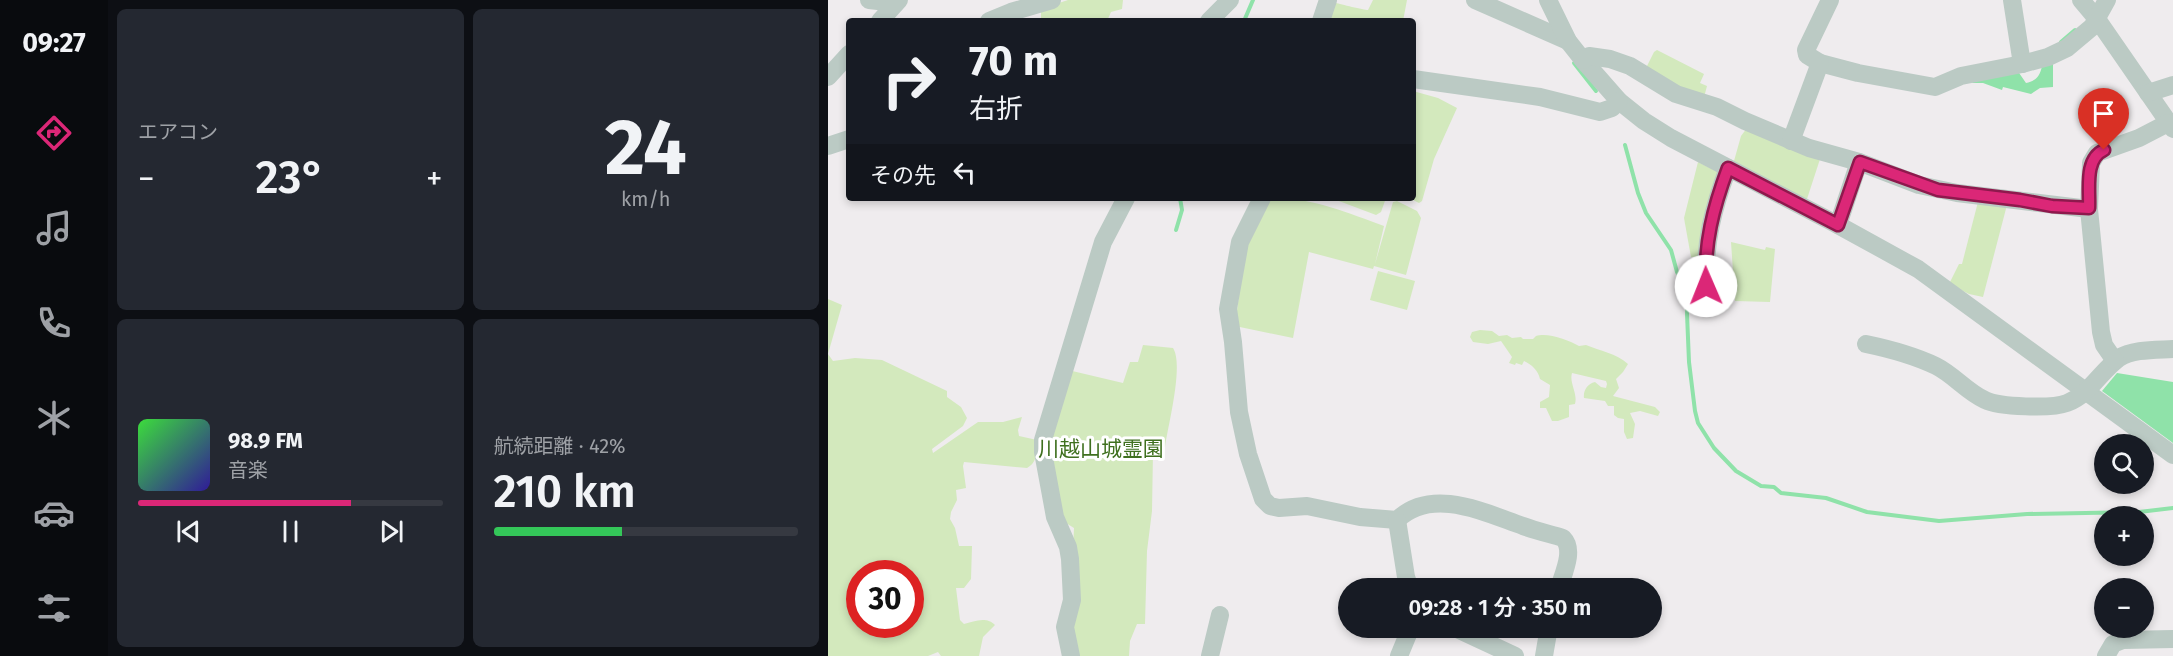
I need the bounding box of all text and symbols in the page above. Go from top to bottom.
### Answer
text: 09:27 [22,27,86,59]
text: 70 m [969,36,1058,86]
icon: right [870,42,948,120]
pin [2078,88,2129,150]
text: 右折 [969,93,1023,125]
icon: arrive [2087,97,2120,130]
text: 24 [605,101,687,195]
icon: directions [33,112,75,154]
text: エアコン [138,120,218,144]
text: 23° [256,151,325,205]
icon: left [948,156,981,189]
text: − [138,159,155,199]
text: + [426,159,443,199]
text: その先 [870,162,936,189]
text: km/h [621,187,671,211]
icon: music [33,207,75,249]
position arrow [1674,254,1738,318]
icon: phone [33,302,75,344]
icon: climate [33,397,75,439]
text: 98.9 FM [228,427,303,454]
text: 航続距離 · 42% [494,434,626,458]
map controls [2094,434,2154,638]
button: search [2094,434,2154,494]
park label: 川越山城霊園 [1038,436,1164,462]
text: 音楽 [228,458,268,482]
text: 210 km [494,465,636,519]
icon: car [33,492,75,534]
button: + [2094,506,2154,566]
icon: previous [172,515,205,548]
icon: pause [274,515,307,548]
icon: next [375,515,408,548]
speed limit sign: 30 [846,560,924,638]
button: − [2094,578,2154,638]
icon: filters [33,587,75,629]
text: 09:28 · 1 分 · 350 m [1409,594,1591,621]

